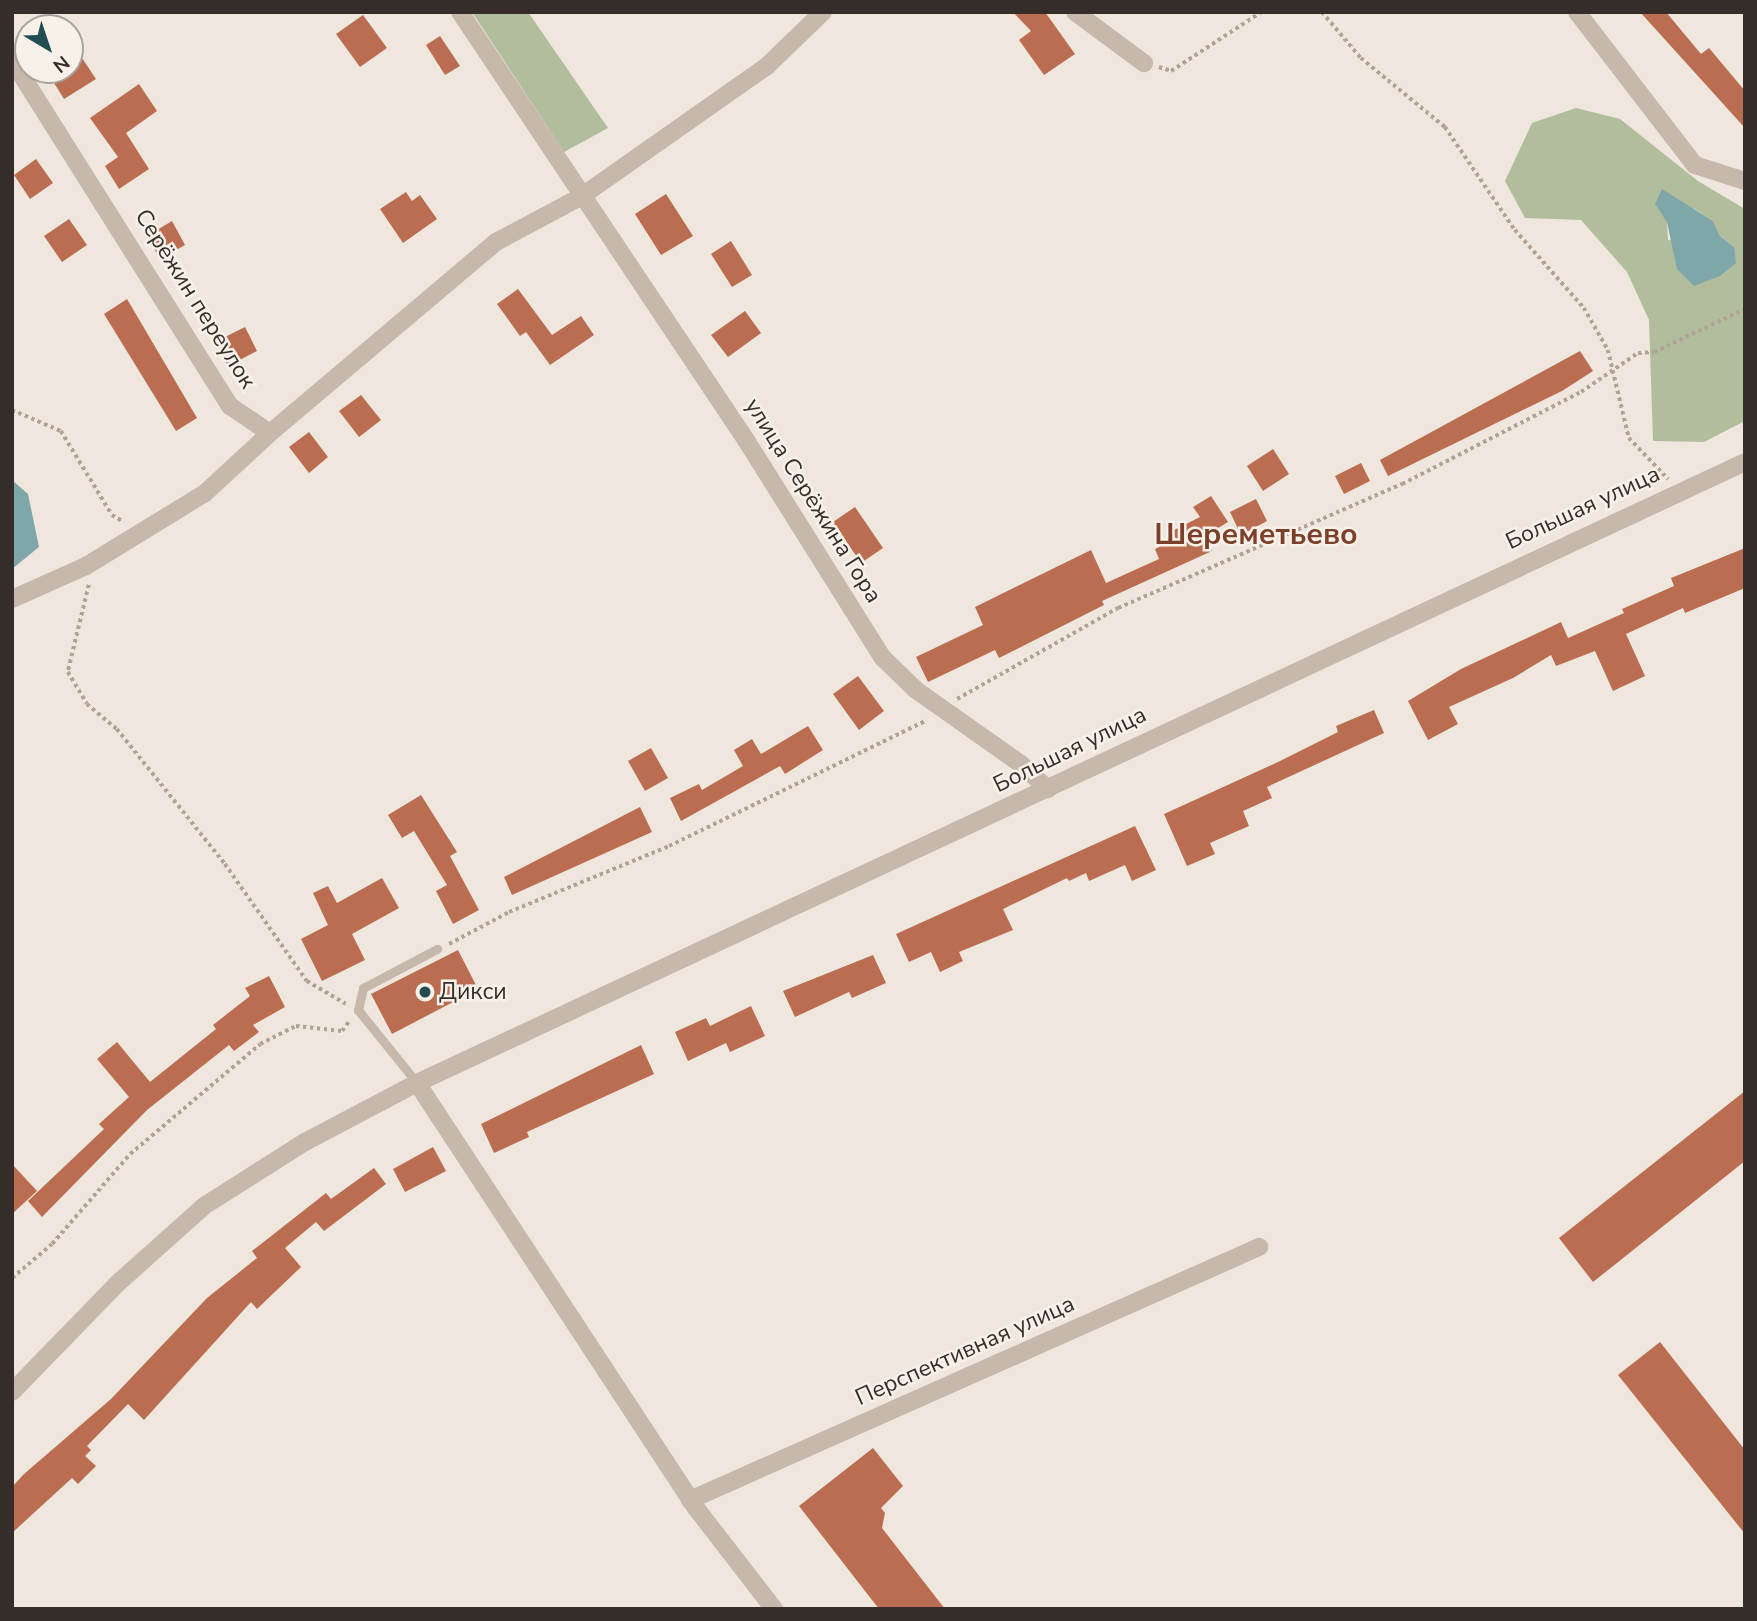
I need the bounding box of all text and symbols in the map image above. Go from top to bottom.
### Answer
north arrow [14,14,84,84]
text: N [47,49,75,78]
street label: Серёжин переулок [129,204,261,394]
street label: улица Серёжина Гора [739,394,887,608]
street label: Большая улица [1502,460,1664,556]
district label: Шереметьево [1154,517,1358,553]
street label: Большая улица [989,701,1151,799]
place label: Дикси [439,978,507,1006]
marker: Дикси [417,984,433,1000]
street label: Перспективная улица [851,1290,1079,1412]

